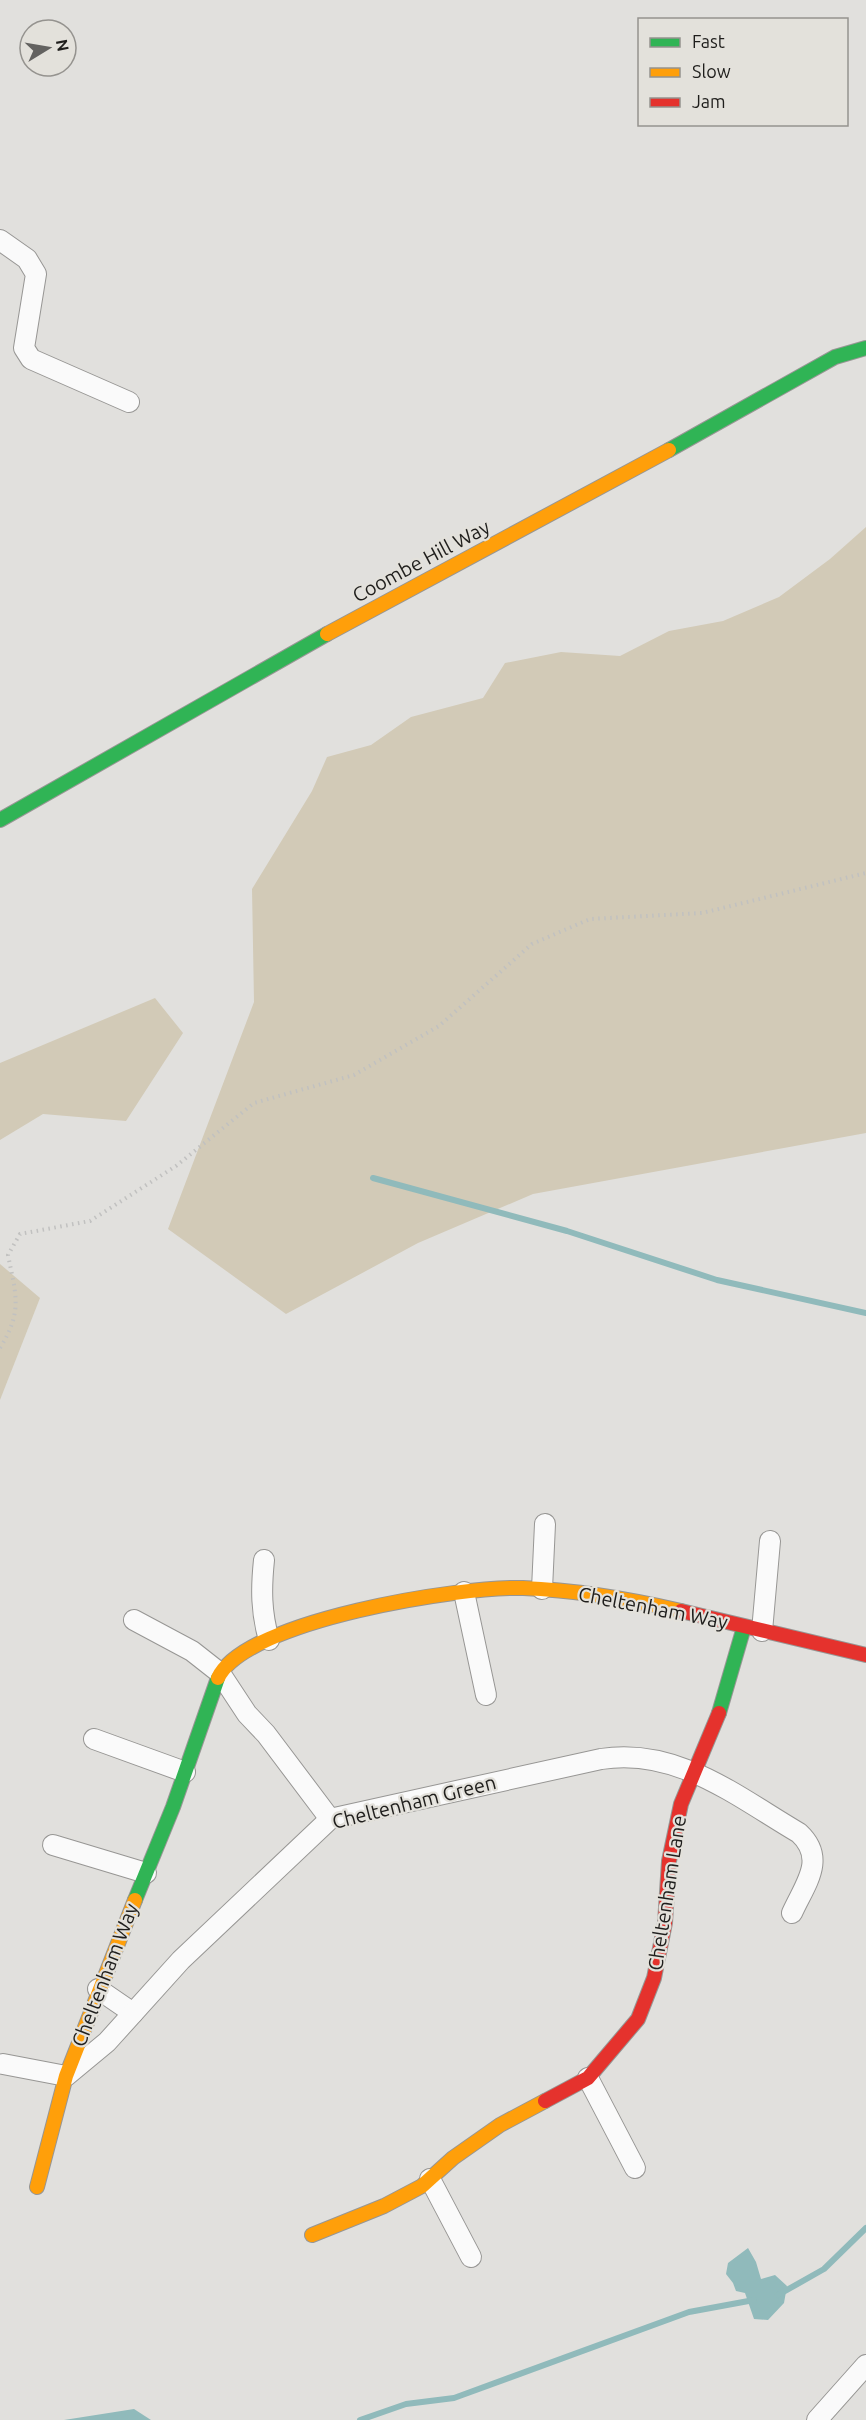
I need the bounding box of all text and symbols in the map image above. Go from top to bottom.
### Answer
north arrow [18,18,78,78]
legend [638,18,848,126]
text: Fast [692,31,725,51]
text: N [53,38,73,53]
text: Slow [692,61,731,81]
text: Jam [692,91,726,111]
street label: Coombe Hill Way [348,515,494,606]
street label: Cheltenham Way [576,1582,730,1633]
street label: Cheltenham Green [330,1770,498,1833]
street label: Cheltenham Lane [643,1814,690,1972]
street label: Cheltenham Way [67,1900,143,2050]

